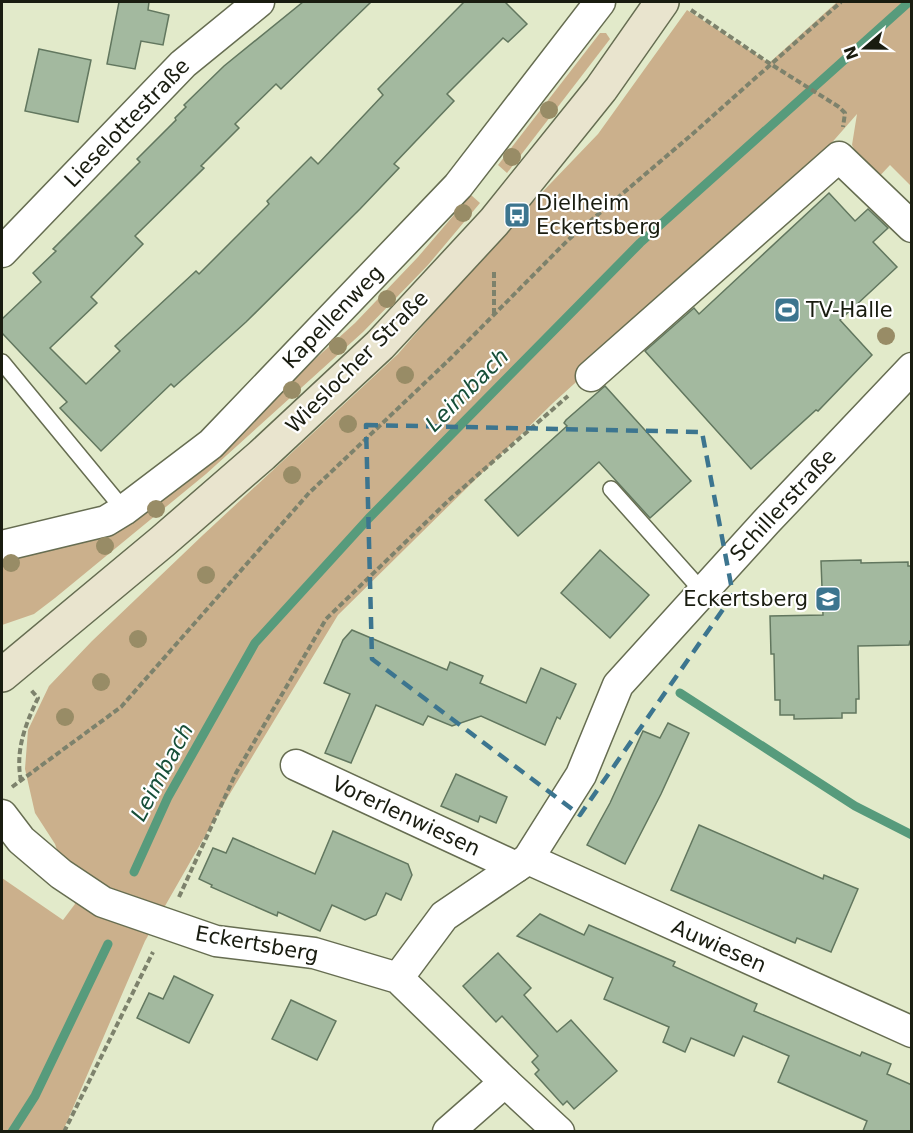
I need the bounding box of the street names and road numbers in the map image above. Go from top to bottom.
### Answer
street label: Lieselottestraße [60,54,194,192]
street label: Kapellenweg [278,261,388,373]
street label: Wieslocher Straße [281,286,433,438]
street label: Schillerstraße [725,444,841,566]
street label: Vorerlenwiesen [328,771,484,861]
street label: Auwiesen [668,915,770,977]
street label: Eckertsberg [193,921,321,967]

